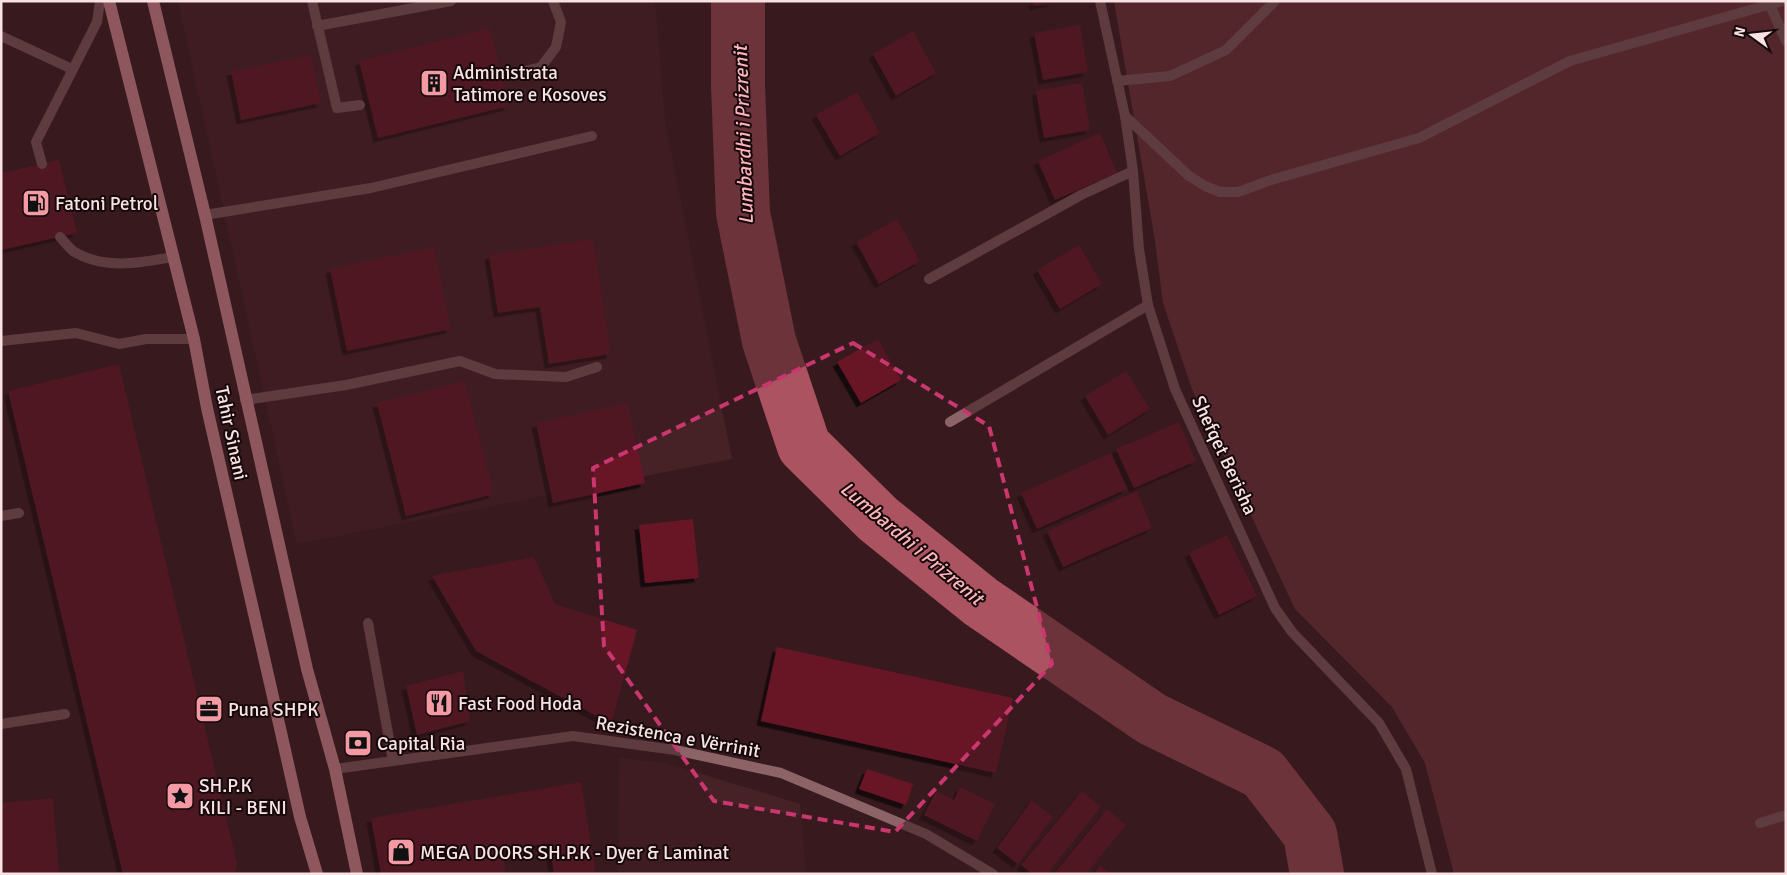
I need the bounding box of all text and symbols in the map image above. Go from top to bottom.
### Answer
north arrow [1727,10,1777,60]
text: N [1730,25,1749,39]
water label: Lumbardhi i Prizrenit [728,43,759,225]
place label: Administrata Tatimore e Kosoves [453,61,606,107]
building icon: Administrata Tatimore e Kosoves [419,68,449,98]
fuel station icon: Fatoni Petrol [21,188,51,218]
place label: Fatoni Petrol [55,192,158,216]
street label: Tahir Sinani [209,384,253,482]
street label: Shefqet Berisha [1186,392,1262,519]
water label: Lumbardhi i Prizrenit [835,476,990,612]
restaurant icon: Fast Food Hoda [424,688,454,718]
place label: Fast Food Hoda [458,692,582,716]
office icon: Puna SHPK [194,694,224,724]
place label: Puna SHPK [228,698,319,722]
street label: Rezistenca e Vërrinit [594,711,762,763]
bank icon: Capital Ria [343,728,373,758]
place label: Capital Ria [377,732,465,756]
place label: SH.P.K KILI - BENI [199,774,287,820]
place icon: SH.P.K KILI - BENI [165,781,195,811]
shop icon: MEGA DOORS SH.P.K - Dyer & Laminat [386,837,416,867]
place label: MEGA DOORS SH.P.K - Dyer & Laminat [420,841,729,865]

